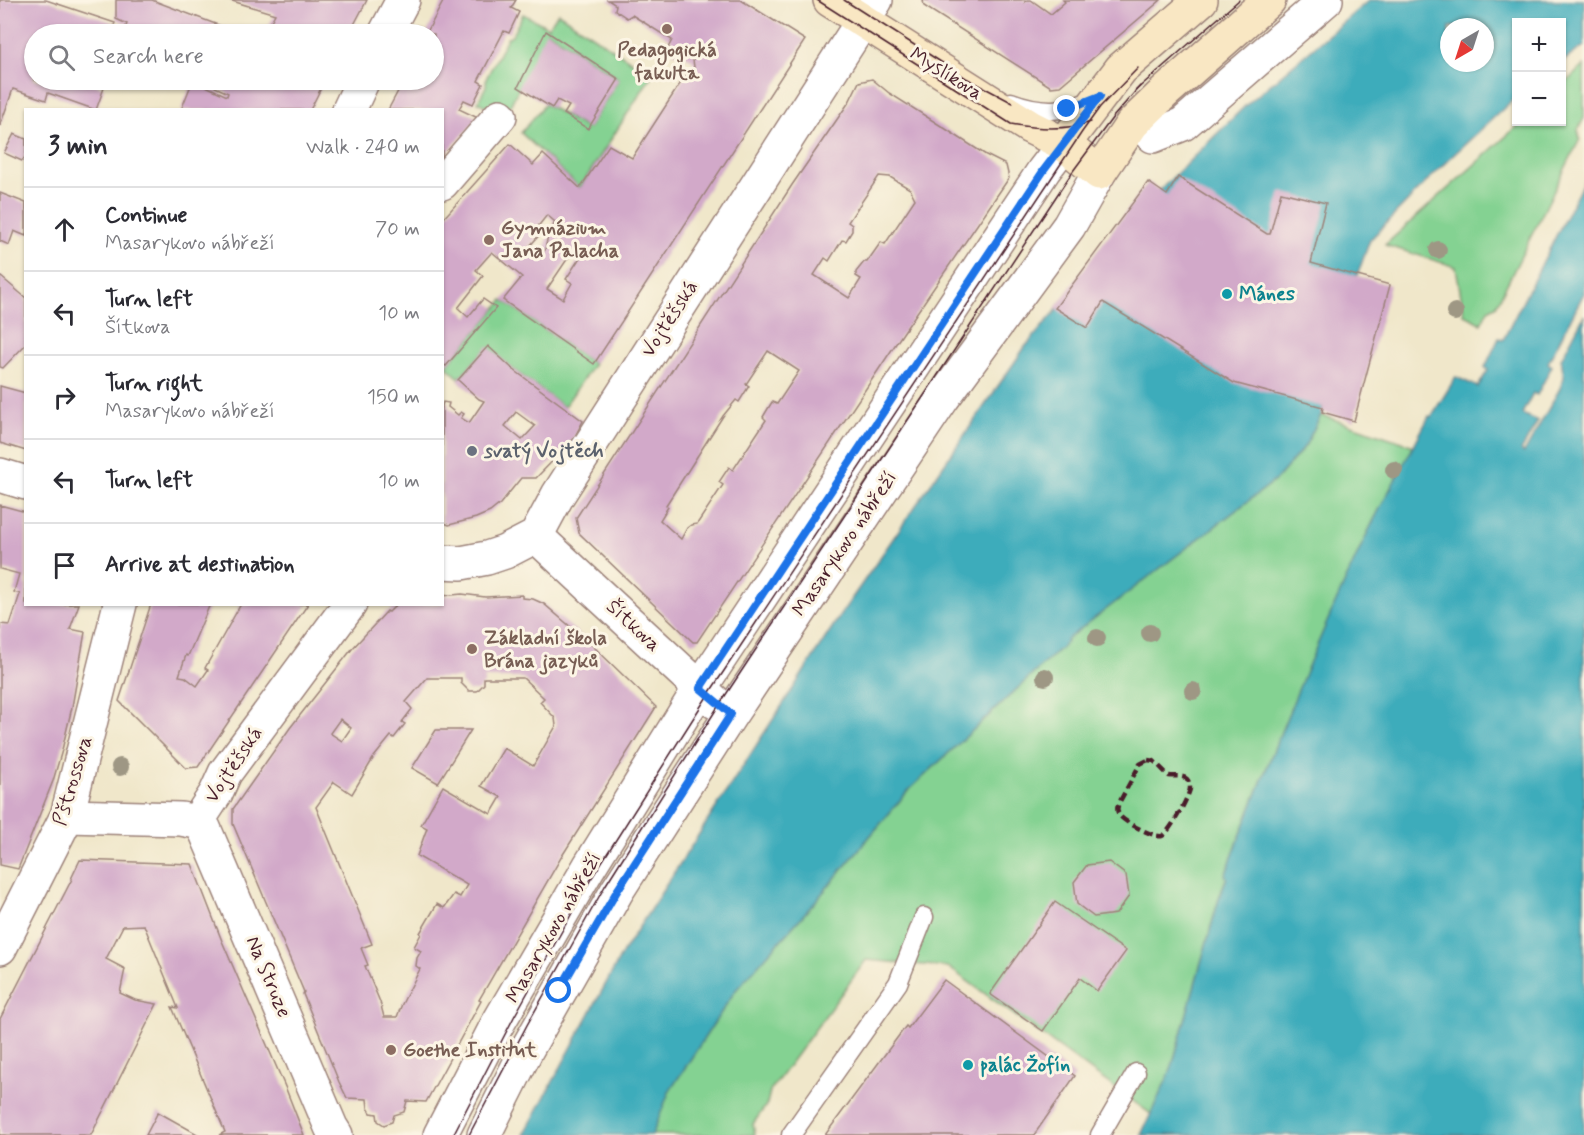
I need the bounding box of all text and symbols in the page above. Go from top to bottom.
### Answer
north arrow [1440,18,1494,72]
map controls [1512,18,1566,126]
button: + [1512,18,1566,72]
marker: Pedagogická fakulta [660,22,674,36]
search box [24,24,444,90]
place label: Pedagogická fakulta [617,37,717,87]
icon: search [45,41,78,74]
street label: Myslíkova [904,41,988,107]
text: Search here [93,43,204,71]
button: − [1512,72,1566,126]
route end [1053,95,1079,121]
text: 3 min [48,130,108,164]
text: Walk · 240 m [306,134,420,161]
text: Continue [105,202,187,230]
icon: ahead [48,213,81,246]
place label: Gymnázium Jana Palacha [501,215,619,265]
text: 70 m [375,216,420,243]
text: Masarykovo nábřeží [105,230,275,257]
marker: Gymnázium Jana Palacha [482,233,496,247]
street label: Vojtěšská [635,275,705,363]
place label: Mánes [1239,281,1295,308]
text: Turn left [105,286,193,314]
marker: Mánes [1220,287,1234,301]
icon: left [48,297,81,330]
text: 10 m [378,300,420,327]
text: Šítkova [105,314,171,341]
text: Turn right [105,370,203,398]
icon: right [48,381,81,414]
text: 150 m [367,384,420,411]
text: Masarykovo nábřeží [105,398,275,425]
place label: svatý Vojtěch [483,438,604,465]
marker: svatý Vojtěch [465,444,479,458]
icon: left [48,465,81,498]
street label: Masarykovo nábřeží [786,466,904,622]
text: Turn left [105,467,193,495]
text: 10 m [378,468,420,495]
icon: arrive [48,549,81,582]
text: Arrive at destination [105,551,295,579]
street label: Šítkova [600,594,666,658]
place label: Základní škola Brána jazyků [484,625,607,675]
marker: Základní škola Brána jazyků [465,642,479,656]
street label: Vojtěšská [199,722,269,808]
street label: Pštrossova [47,733,99,829]
street label: Masarykovo nábřeží [500,848,608,1008]
street label: Na Struze [239,932,297,1022]
route start [545,977,571,1003]
place label: Goethe Institut [403,1037,538,1064]
marker: Goethe Institut [384,1043,398,1057]
place label: palác Žofín [980,1052,1070,1079]
marker: palác Žofín [961,1058,975,1072]

